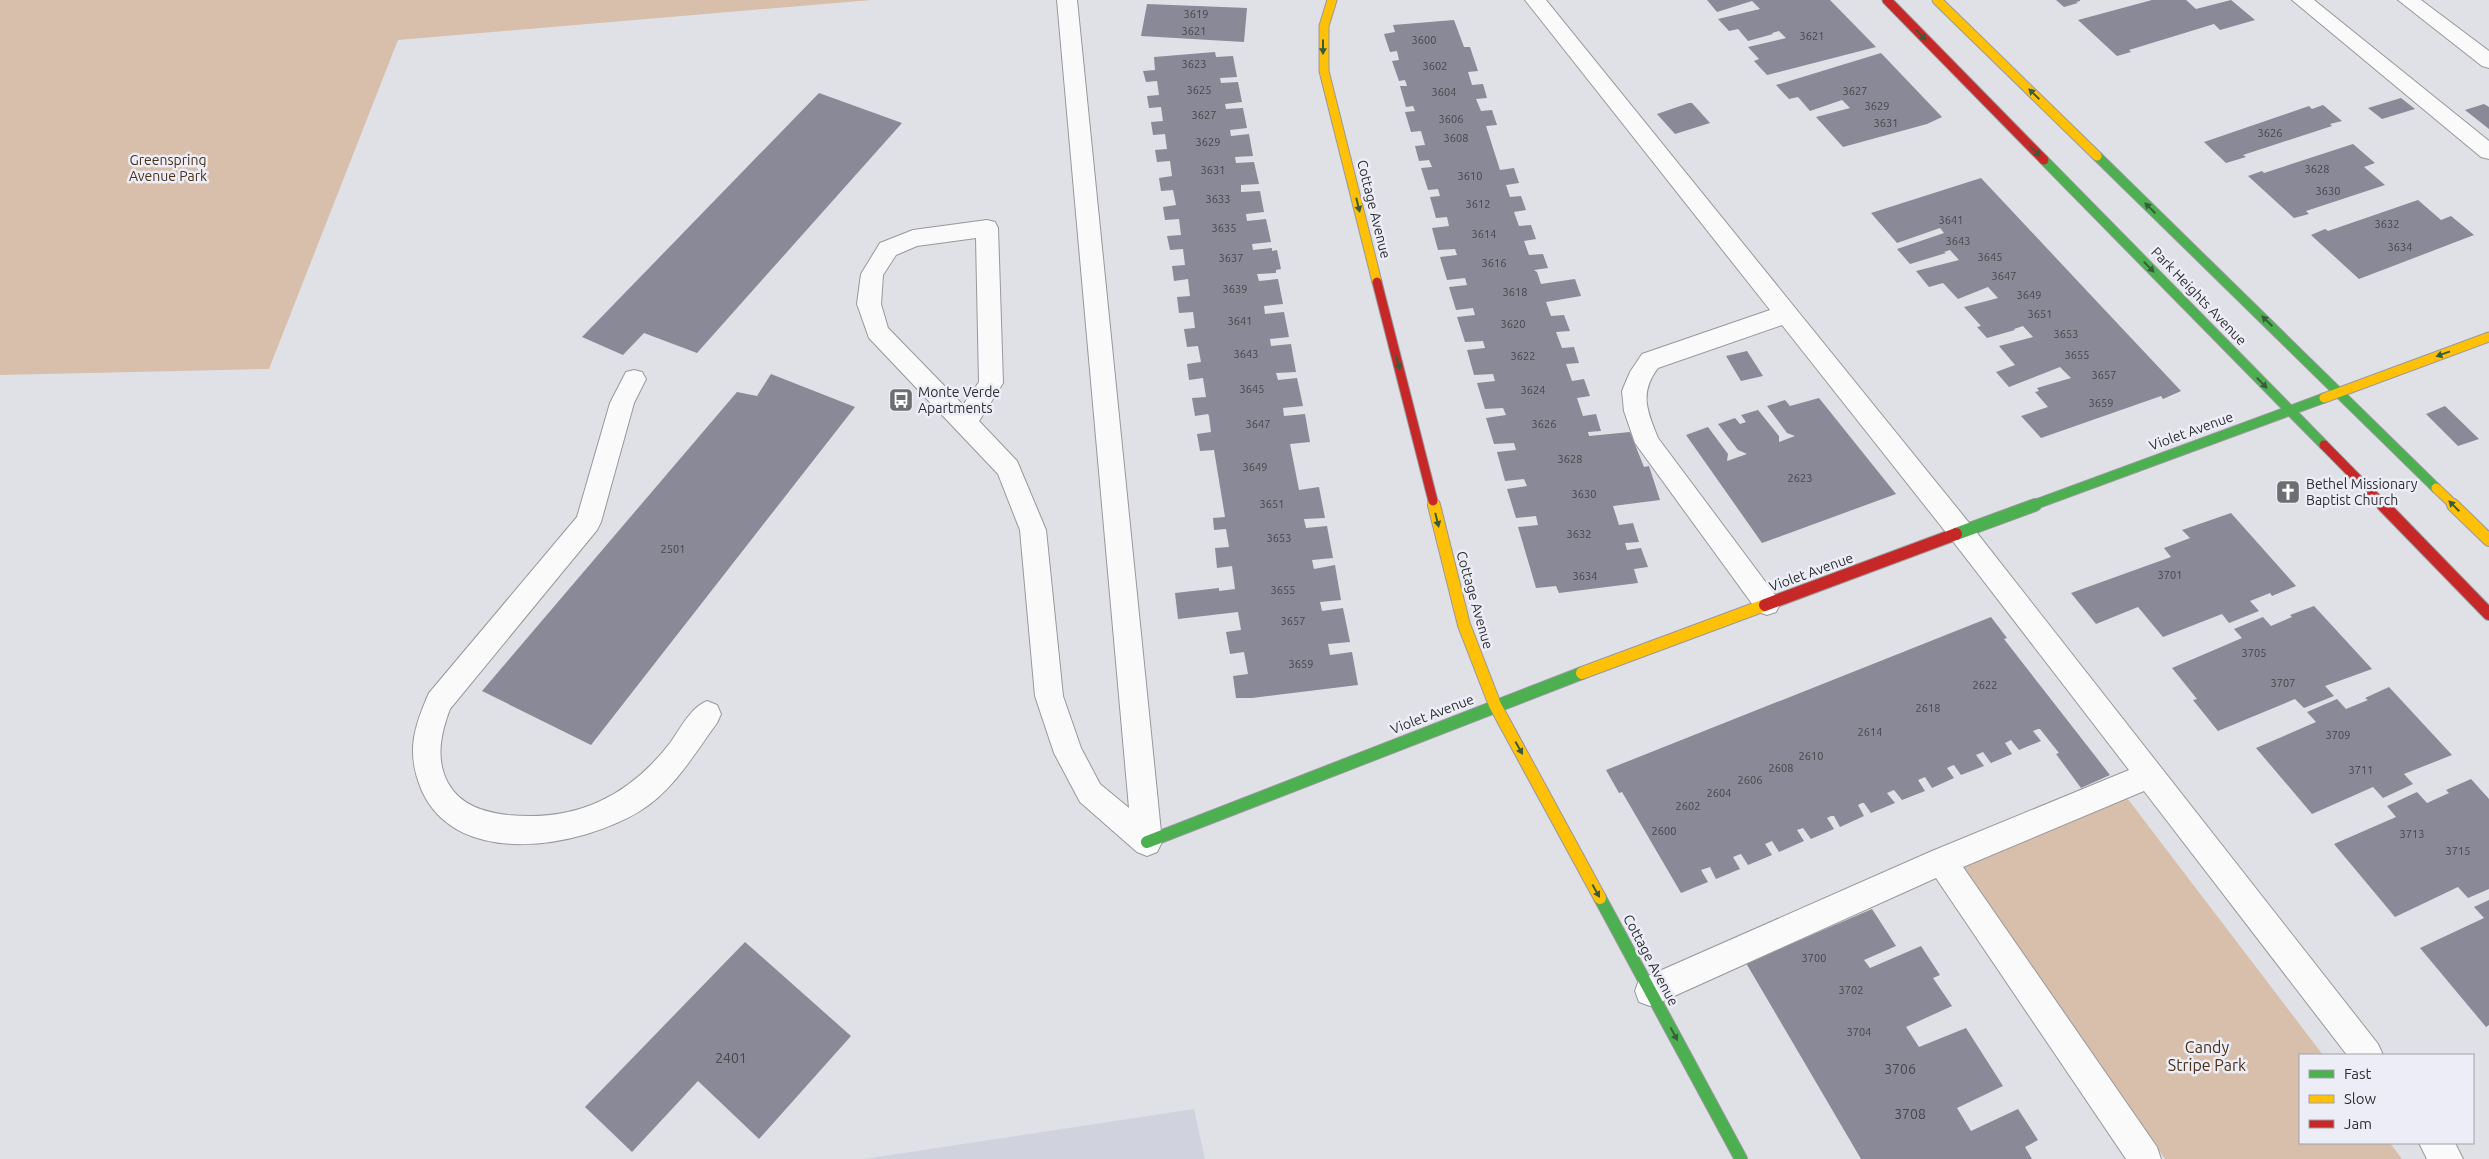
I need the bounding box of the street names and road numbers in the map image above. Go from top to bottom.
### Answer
street label: Cottage Avenue [1354,158,1394,260]
street label: Park Heights Avenue [2148,244,2250,348]
street label: Violet Avenue [2147,408,2235,454]
street label: Cottage Avenue [1453,549,1497,651]
street label: Violet Avenue [1767,549,1855,595]
street label: Violet Avenue [1388,691,1476,737]
street label: Cottage Avenue [1620,912,1682,1008]

